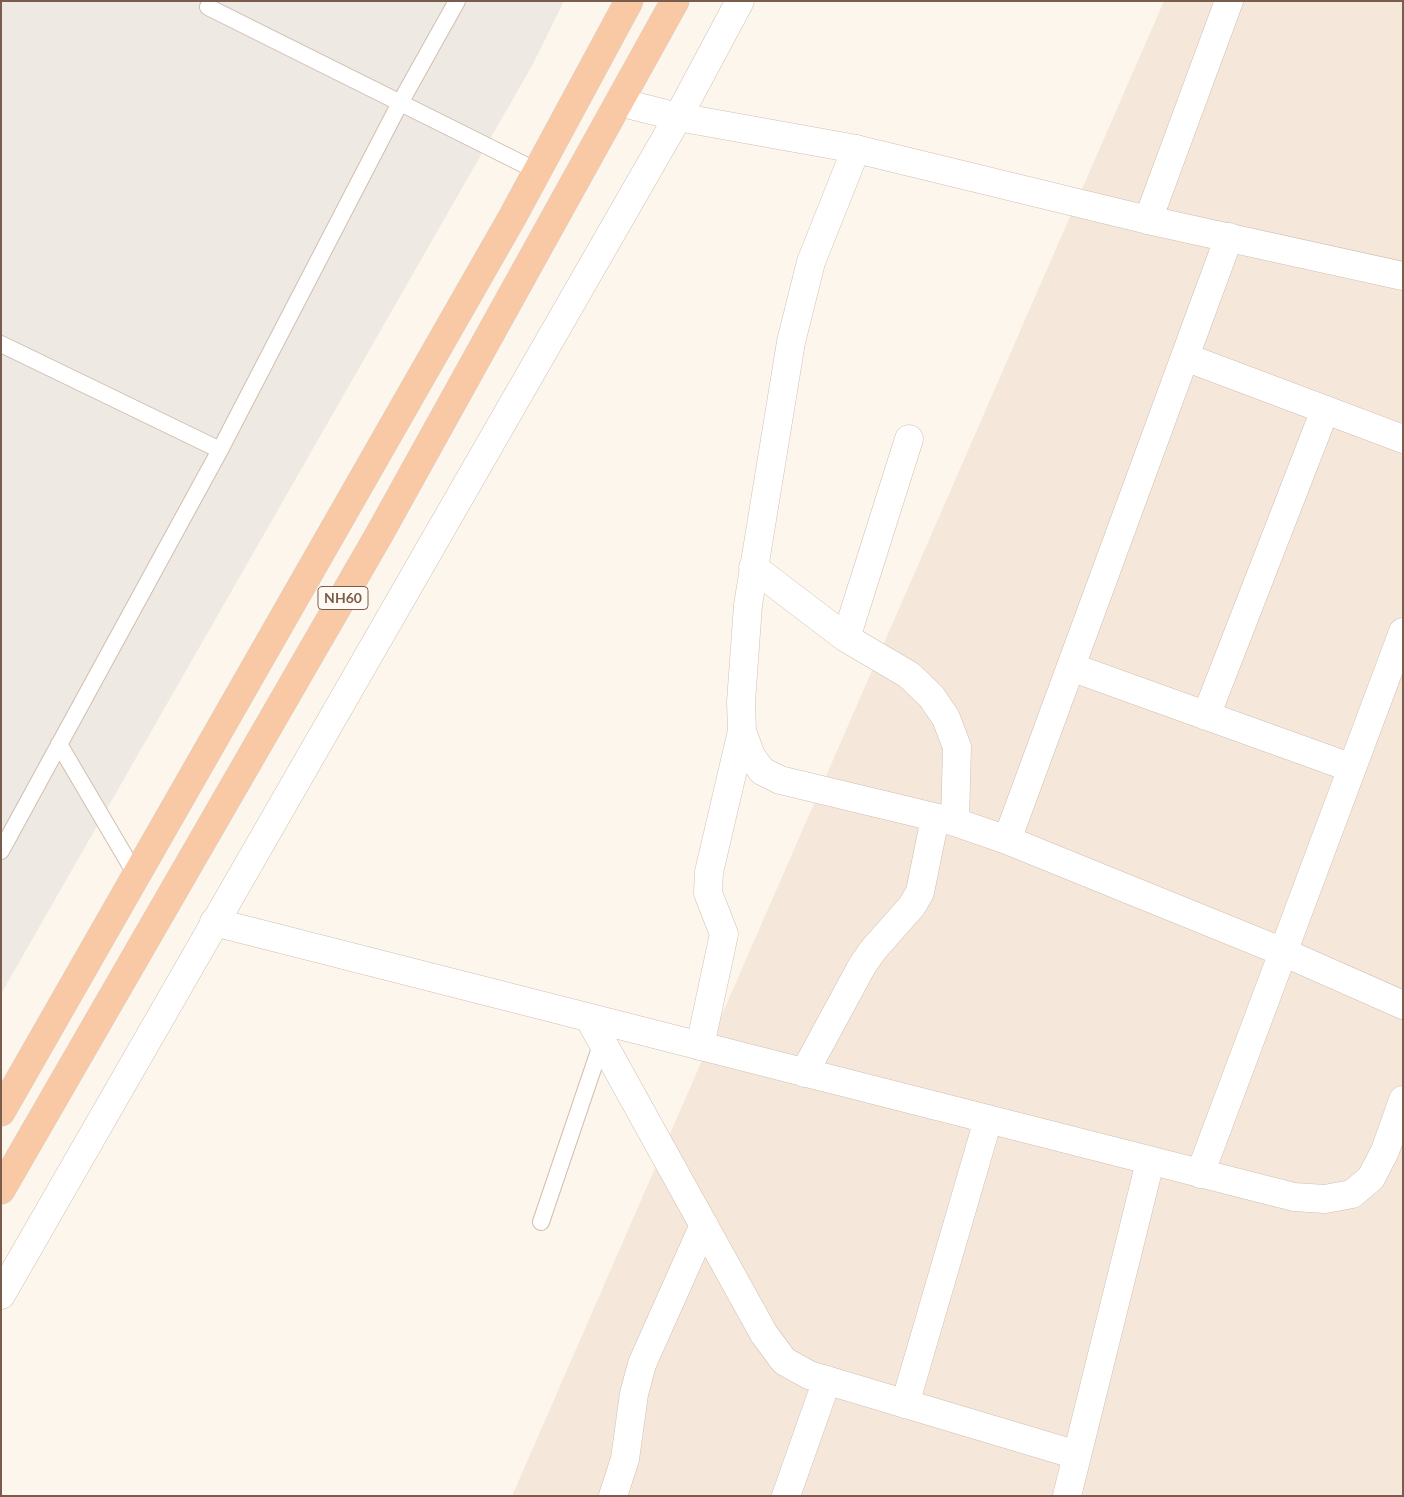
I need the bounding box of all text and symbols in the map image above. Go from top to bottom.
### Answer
road number: NH60 [318,586,368,610]

